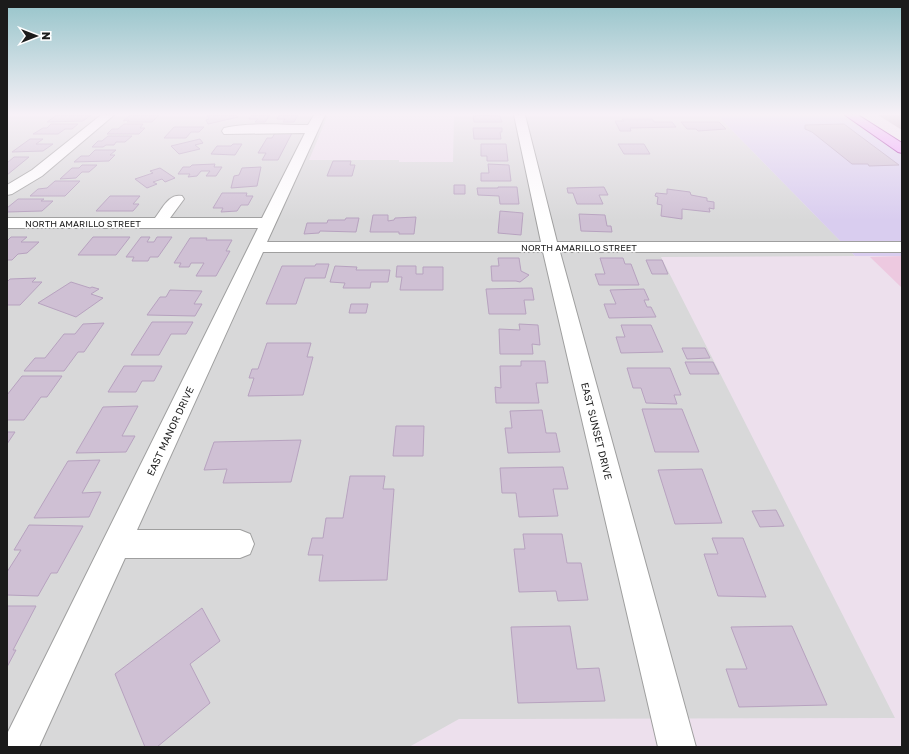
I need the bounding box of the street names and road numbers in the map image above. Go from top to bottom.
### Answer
street label: NORTH AMARILLO STREET [25,218,141,229]
street label: NORTH AMARILLO STREET [521,242,637,253]
street label: EAST SUNSET DRIVE [579,381,615,481]
street label: EAST MANOR DRIVE [144,384,196,478]

